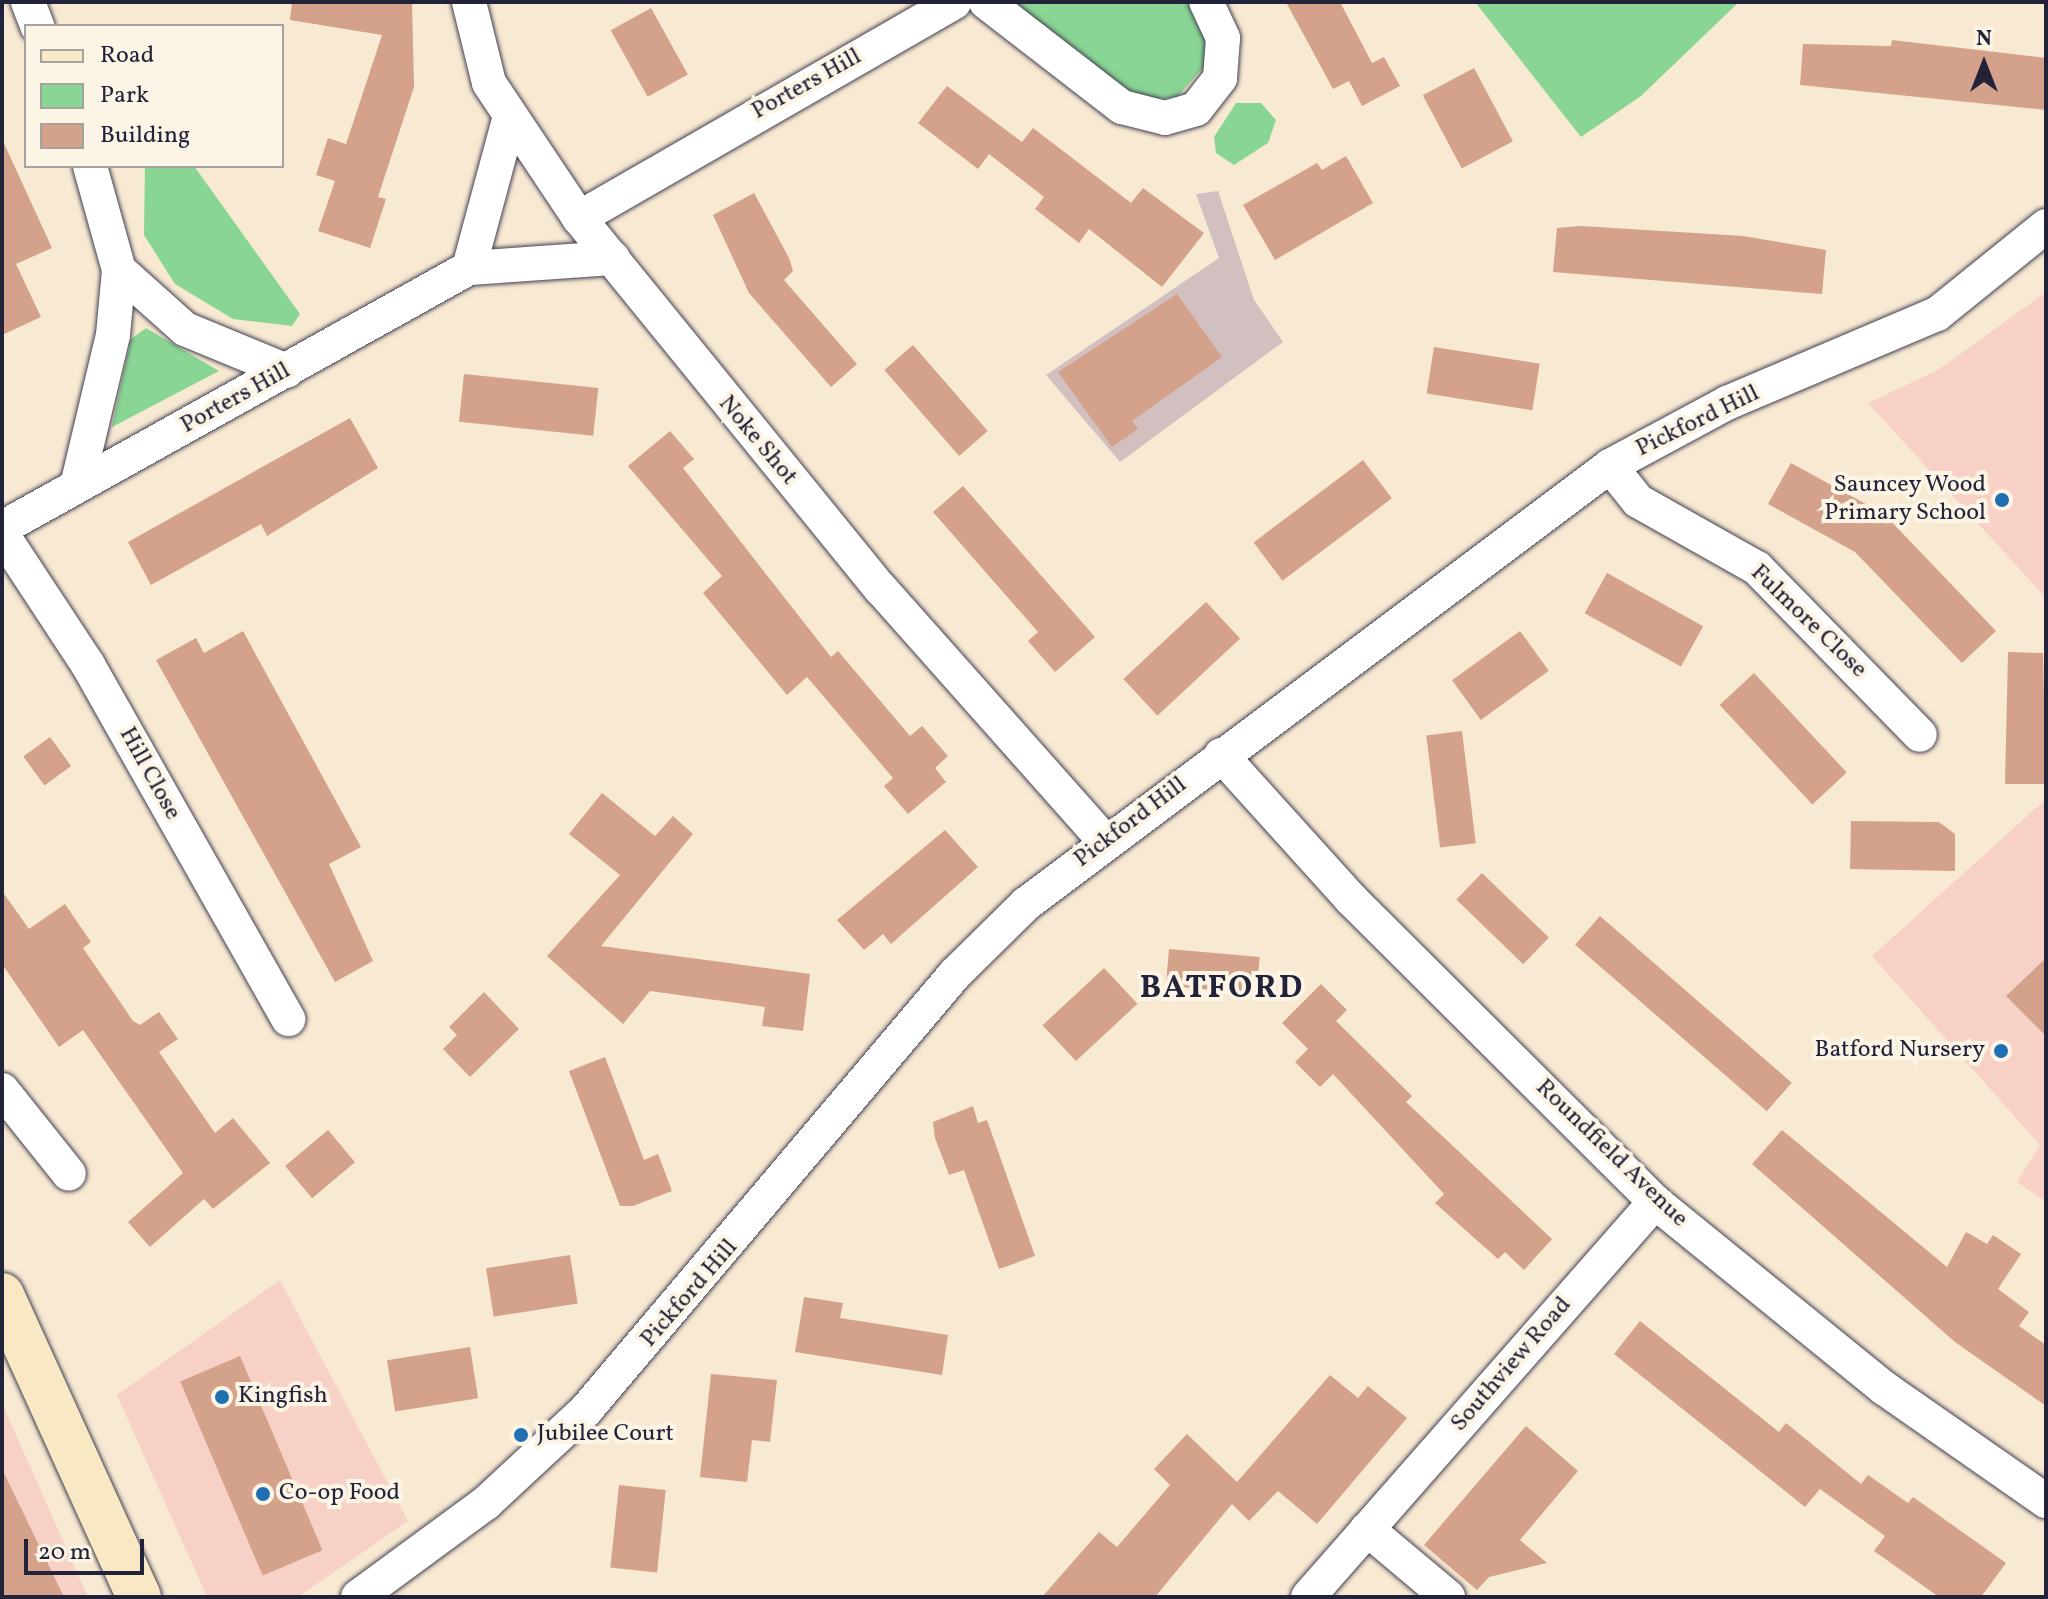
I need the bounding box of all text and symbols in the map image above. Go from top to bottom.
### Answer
legend [24,24,284,168]
north arrow [1944,24,2024,104]
text: N [1976,24,1992,55]
text: Road [100,39,154,73]
street label: Porters Hill [747,43,867,127]
text: Park [100,79,149,113]
text: Building [100,119,190,153]
street label: Porters Hill [176,357,296,441]
street label: Pickford Hill [1632,380,1764,464]
street label: Noke Shot [711,390,803,492]
place label: Sauncey Wood Primary School [1824,472,1986,528]
marker: Sauncey Wood Primary School [1993,491,2011,509]
street label: Fulmore Close [1744,559,1872,685]
street label: Hill Close [112,723,186,825]
street label: Pickford Hill [1069,771,1193,875]
district label: BATFORD [1140,970,1304,1008]
place label: Batford Nursery [1815,1037,1985,1065]
marker: Batford Nursery [1992,1042,2010,1060]
street label: Roundfield Avenue [1529,1074,1693,1234]
street label: Pickford Hill [635,1234,745,1354]
street label: Southview Road [1445,1291,1579,1439]
place label: Kingfish [238,1383,328,1411]
marker: Kingfish [213,1388,231,1406]
place label: Jubilee Court [537,1421,674,1449]
marker: Jubilee Court [512,1426,530,1444]
place label: Co-op Food [279,1480,400,1508]
marker: Co-op Food [254,1485,272,1503]
scale bar [28,1523,148,1573]
text: 20 m [38,1536,91,1570]

